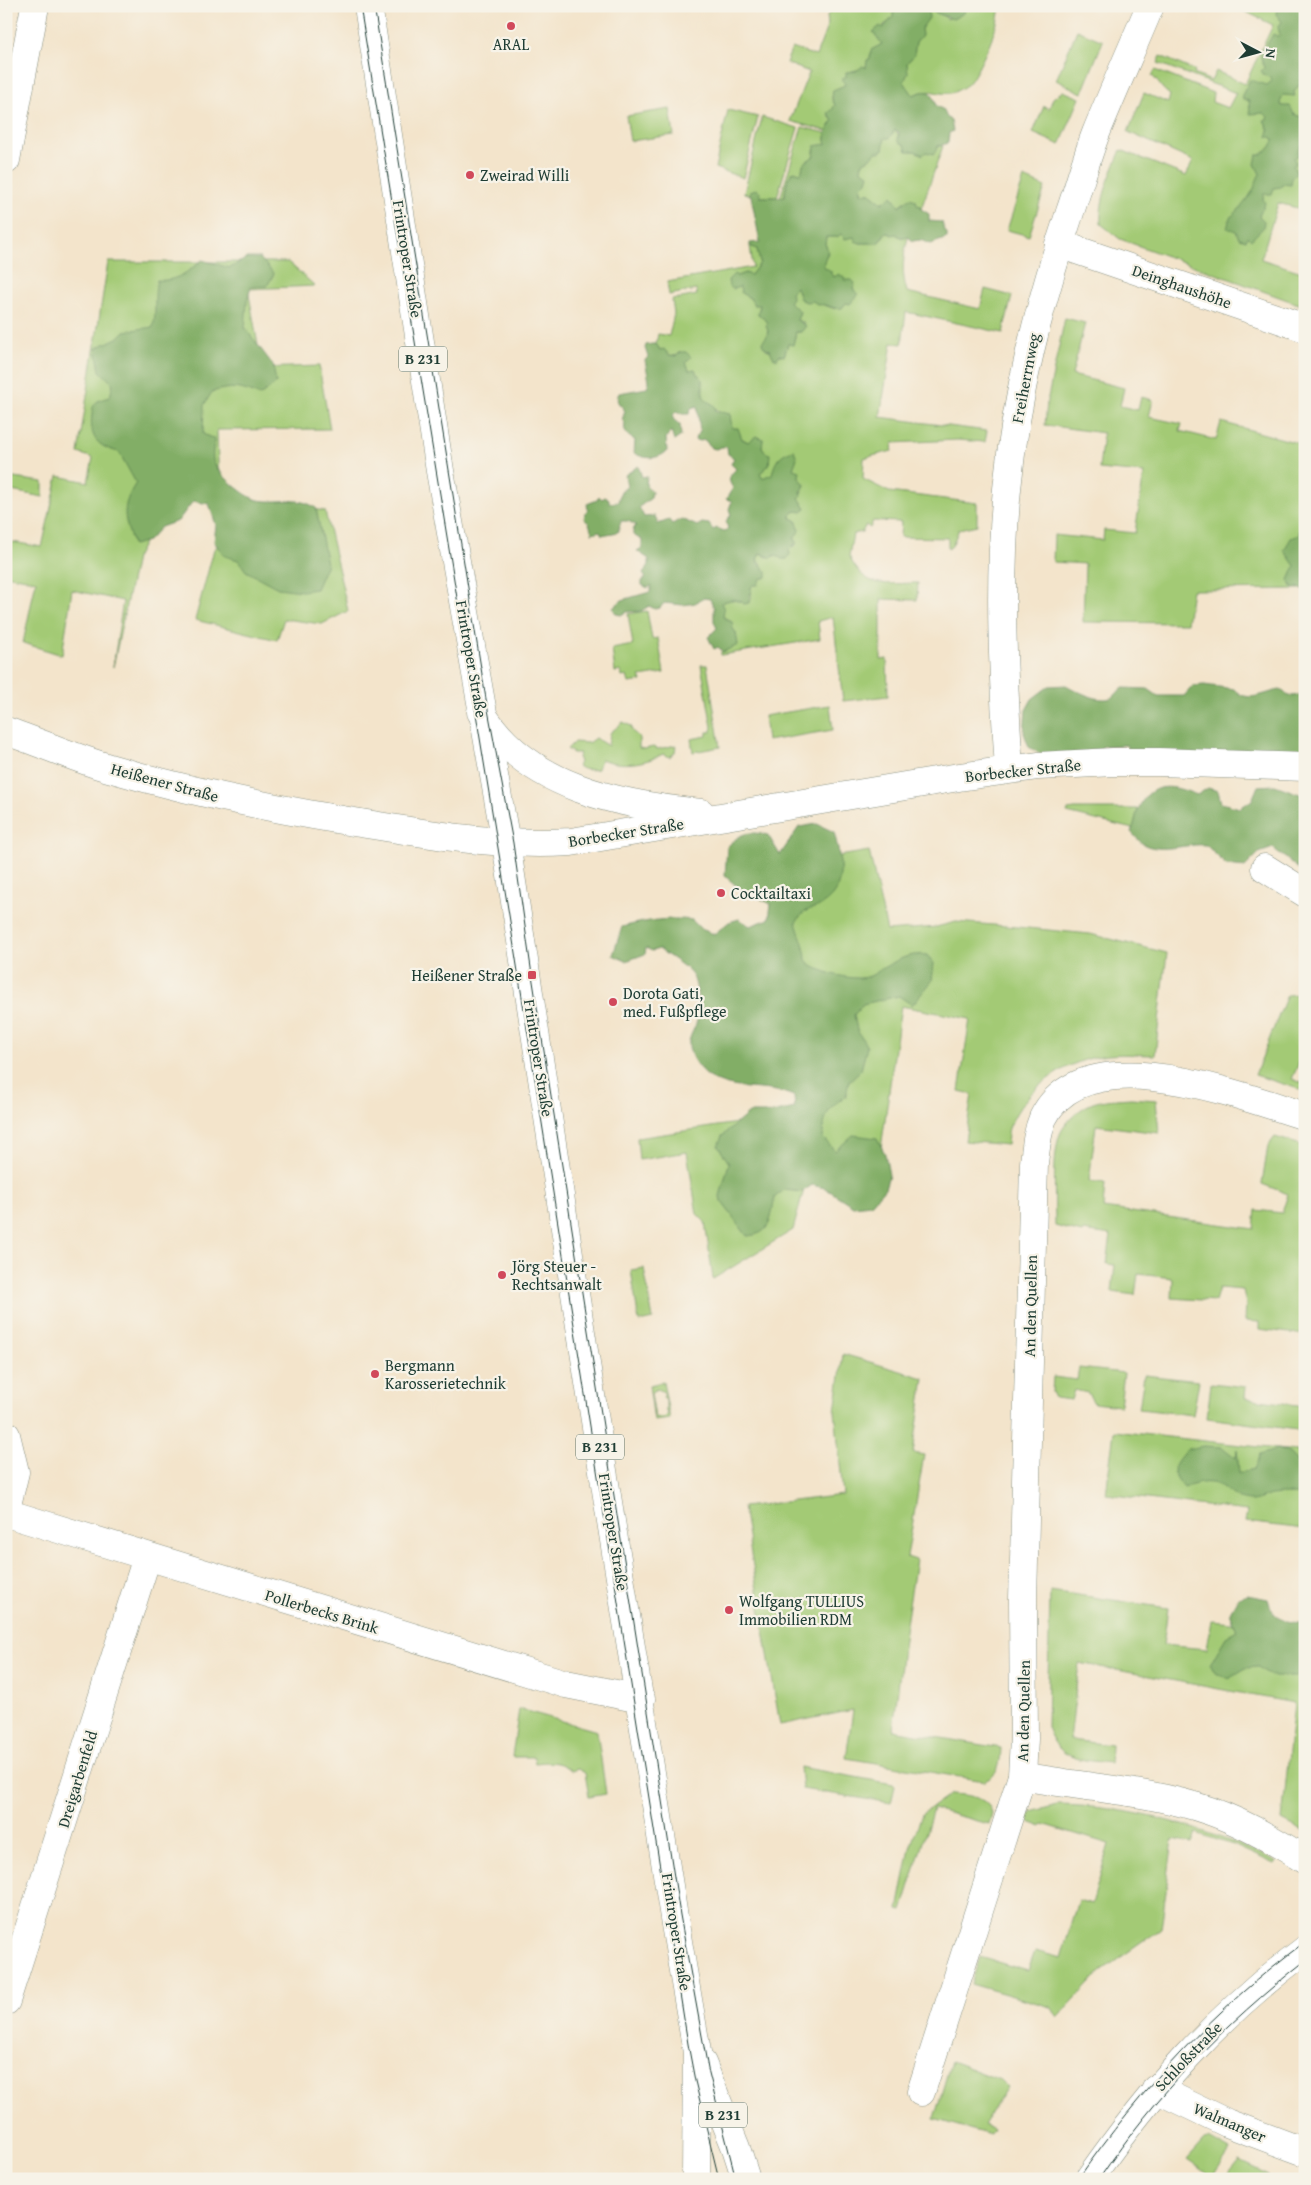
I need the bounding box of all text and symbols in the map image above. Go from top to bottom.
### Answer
marker: ARAL [505,20,517,32]
north arrow [1234,28,1284,78]
place label: ARAL [493,32,529,56]
text: N [1260,48,1281,60]
place label: Zweirad Willi [480,163,570,187]
marker: Zweirad Willi [464,169,476,181]
street label: Frintroper Straße [387,199,429,319]
street label: Deinghaushöhe [1129,258,1235,314]
street label: Freiherrnweg [1005,331,1046,425]
road number: B 231 [399,346,447,372]
street label: Frintroper Straße [450,598,494,720]
street label: Borbecker Straße [964,752,1082,788]
street label: Heißener Straße [109,756,221,808]
street label: Borbecker Straße [567,811,685,853]
place label: Cocktailtaxi [731,881,811,905]
marker: Cocktailtaxi [715,887,727,899]
place label: Heißener Straße [412,963,522,987]
marker: Heißener Straße [526,969,538,981]
place label: Dorota Gati, med. Fußpflege [623,981,727,1023]
marker: Dorota Gati, med. Fußpflege [607,996,619,1008]
street label: Frintroper Straße [518,998,560,1118]
place label: Jörg Steuer - Rechtsanwalt [510,1254,602,1296]
street label: An den Quellen [1017,1255,1043,1357]
marker: Jörg Steuer - Rechtsanwalt [496,1269,508,1281]
place label: Bergmann Karosserietechnik [385,1353,507,1395]
marker: Bergmann Karosserietechnik [369,1368,381,1380]
road number: B 231 [576,1434,624,1460]
street label: Frintroper Straße [593,1472,635,1592]
street label: Pollerbecks Brink [262,1582,383,1640]
place label: Wolfgang TULLIUS Immobilien RDM [739,1589,864,1631]
marker: Wolfgang TULLIUS Immobilien RDM [723,1604,735,1616]
street label: An den Quellen [1010,1660,1036,1762]
street label: Dreigarbenfeld [51,1727,103,1831]
street label: Frintroper Straße [656,1872,698,1992]
street label: Schloßstraße [1149,2016,1227,2096]
street label: Walmanger [1190,2096,1270,2148]
road number: B 231 [699,2102,747,2128]

